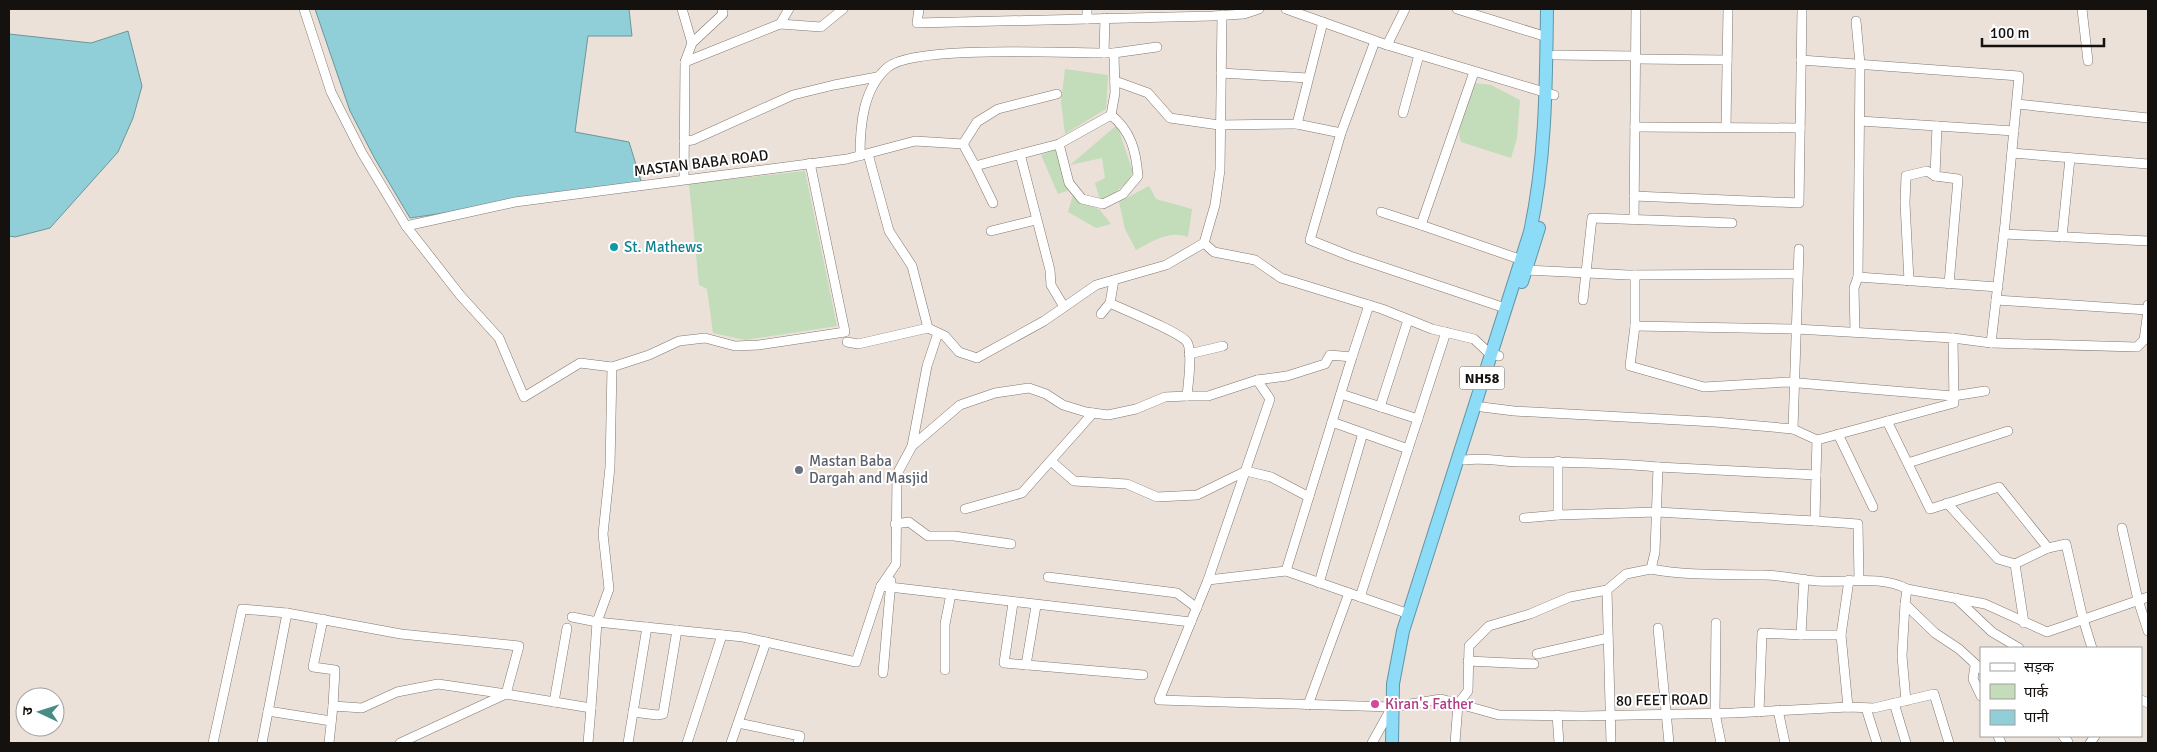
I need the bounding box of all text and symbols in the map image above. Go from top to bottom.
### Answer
scale bar [1982,15,2104,47]
text: 100 m [1990,24,2030,42]
street label: MASTAN BABA ROAD [633,146,769,180]
place label: St. Mathews [624,238,703,256]
marker: St. Mathews [608,241,620,253]
road number: NH58 [1460,366,1504,389]
place label: Mastan Baba Dargah and Masjid [809,452,928,487]
marker: Mastan Baba Dargah and Masjid [793,464,805,476]
legend [1980,647,2142,737]
text: सड़क [2024,658,2054,676]
text: पार्क [2024,683,2048,701]
north arrow [15,687,65,737]
street label: 80 FEET ROAD [1616,690,1708,710]
place label: Kiran's Father [1385,695,1474,713]
marker: Kiran's Father [1369,698,1381,710]
text: उ [19,706,36,716]
text: पानी [2024,708,2050,726]

